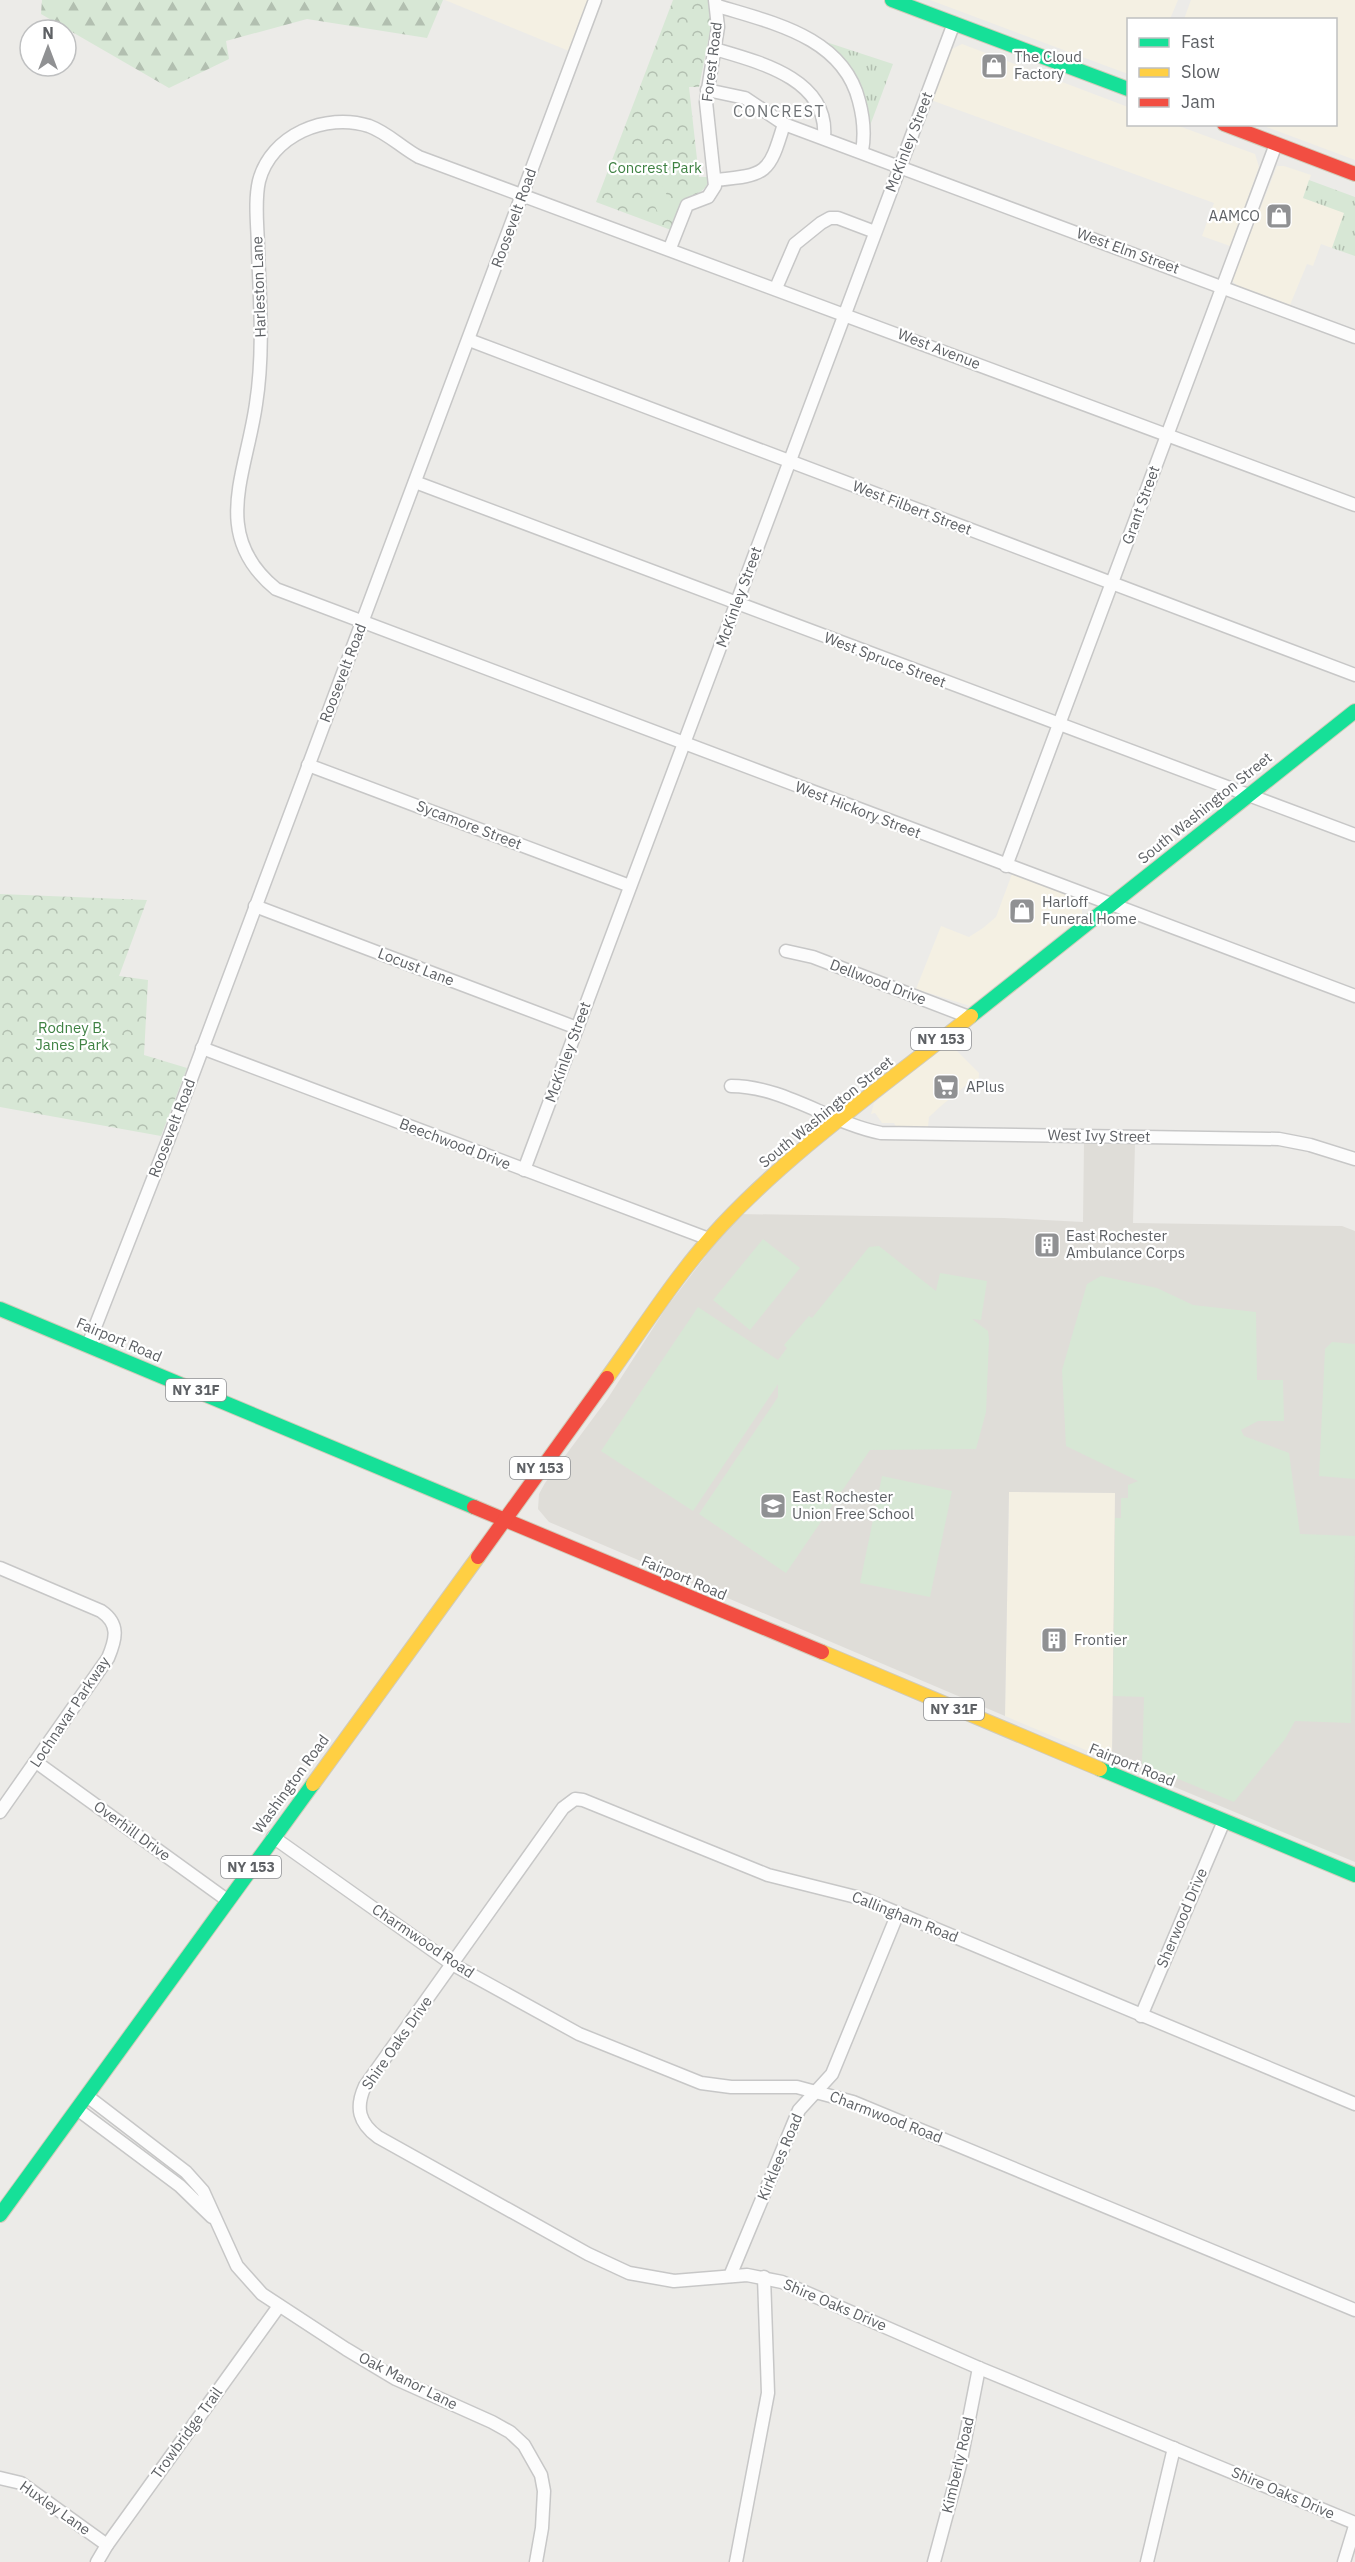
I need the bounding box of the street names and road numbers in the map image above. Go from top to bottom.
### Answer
street label: Forest Road [697,21,726,103]
street label: McKinley Street [881,89,936,195]
street label: Roosevelt Road [487,166,540,270]
street label: West Elm Street [1074,223,1182,278]
street label: Harleston Lane [247,236,270,338]
street label: West Avenue [895,324,983,373]
street label: Grant Street [1118,463,1164,547]
street label: West Filbert Street [850,476,974,539]
street label: McKinley Street [711,544,766,650]
street label: Roosevelt Road [315,621,370,725]
street label: West Spruce Street [821,628,949,692]
street label: South Washington Street [1134,748,1276,868]
street label: West Hickory Street [793,777,924,842]
street label: Sycamore Street [414,796,525,853]
street label: Locust Lane [375,943,457,990]
street label: Dellwood Drive [827,954,929,1009]
street label: McKinley Street [540,999,595,1105]
road number: NY 153 [911,1028,971,1050]
street label: South Washington Street [755,1052,897,1172]
street label: Roosevelt Road [144,1076,199,1180]
street label: Beechwood Drive [397,1114,513,1173]
street label: West Ivy Street [1047,1125,1151,1146]
street label: Fairport Road [74,1313,165,1366]
road number: NY 31F [166,1379,226,1401]
road number: NY 153 [510,1457,570,1479]
street label: Fairport Road [639,1551,730,1604]
street label: Lochnavar Parkway [25,1652,114,1771]
road number: NY 31F [924,1698,984,1720]
street label: Washington Road [248,1731,333,1837]
street label: Fairport Road [1086,1739,1178,1790]
street label: Overhill Drive [90,1796,174,1865]
road number: NY 153 [221,1856,281,1878]
street label: Sherwood Drive [1152,1865,1211,1970]
street label: Callingham Road [849,1887,961,1947]
street label: Charmwood Road [368,1899,478,1982]
street label: Shire Oaks Drive [357,1992,436,2093]
street label: Charmwood Road [827,2086,945,2147]
street label: Kirklees Road [753,2110,806,2203]
street label: Shire Oaks Drive [781,2274,890,2335]
street label: Oak Manor Lane [356,2347,461,2414]
street label: Trowbridge Trail [147,2383,226,2482]
street label: Kimberly Road [937,2415,978,2515]
street label: Shire Oaks Drive [1229,2462,1338,2523]
street label: Huxley Lane [16,2476,94,2539]

